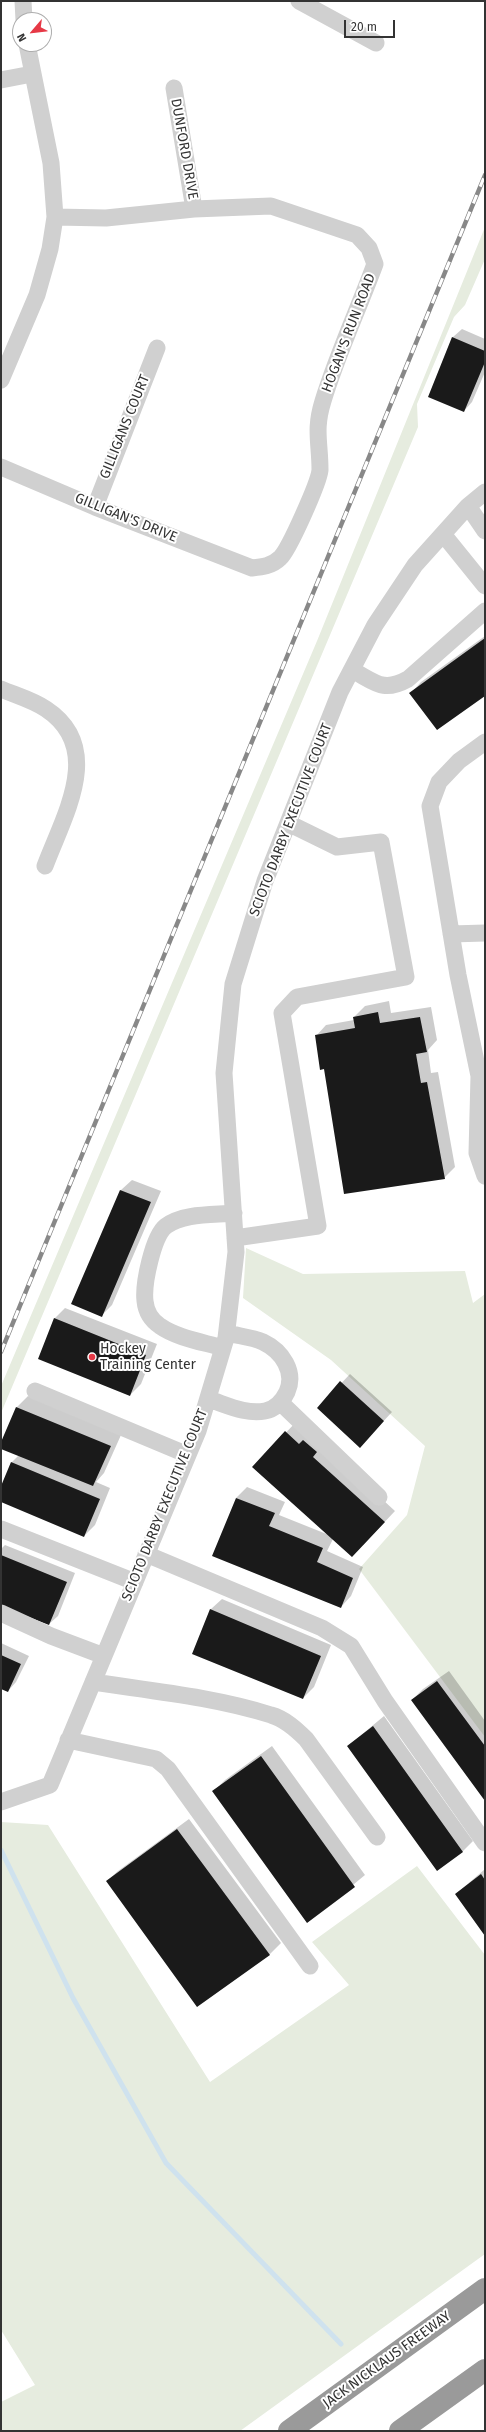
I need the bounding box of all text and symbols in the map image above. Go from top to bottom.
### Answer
north arrow [12,12,52,52]
scale bar [346,12,397,38]
text: 20 m [351,20,377,34]
text: N [14,31,29,44]
street label: DUNFORD DRIVE [167,97,201,201]
street label: HOGAN'S RUN ROAD [319,271,379,395]
street label: GILLIGANS COURT [96,373,154,481]
street label: GILLIGAN'S DRIVE [72,490,180,546]
street label: SCIOTO DARBY EXECUTIVE COURT [246,721,336,919]
place label: Hockey Training Center [100,1341,196,1374]
marker: Hockey Training Center [87,1352,97,1362]
street label: SCIOTO DARBY EXECUTIVE COURT [119,1407,211,1603]
street label: JACK NICKLAUS FREEWAY [320,2308,454,2412]

